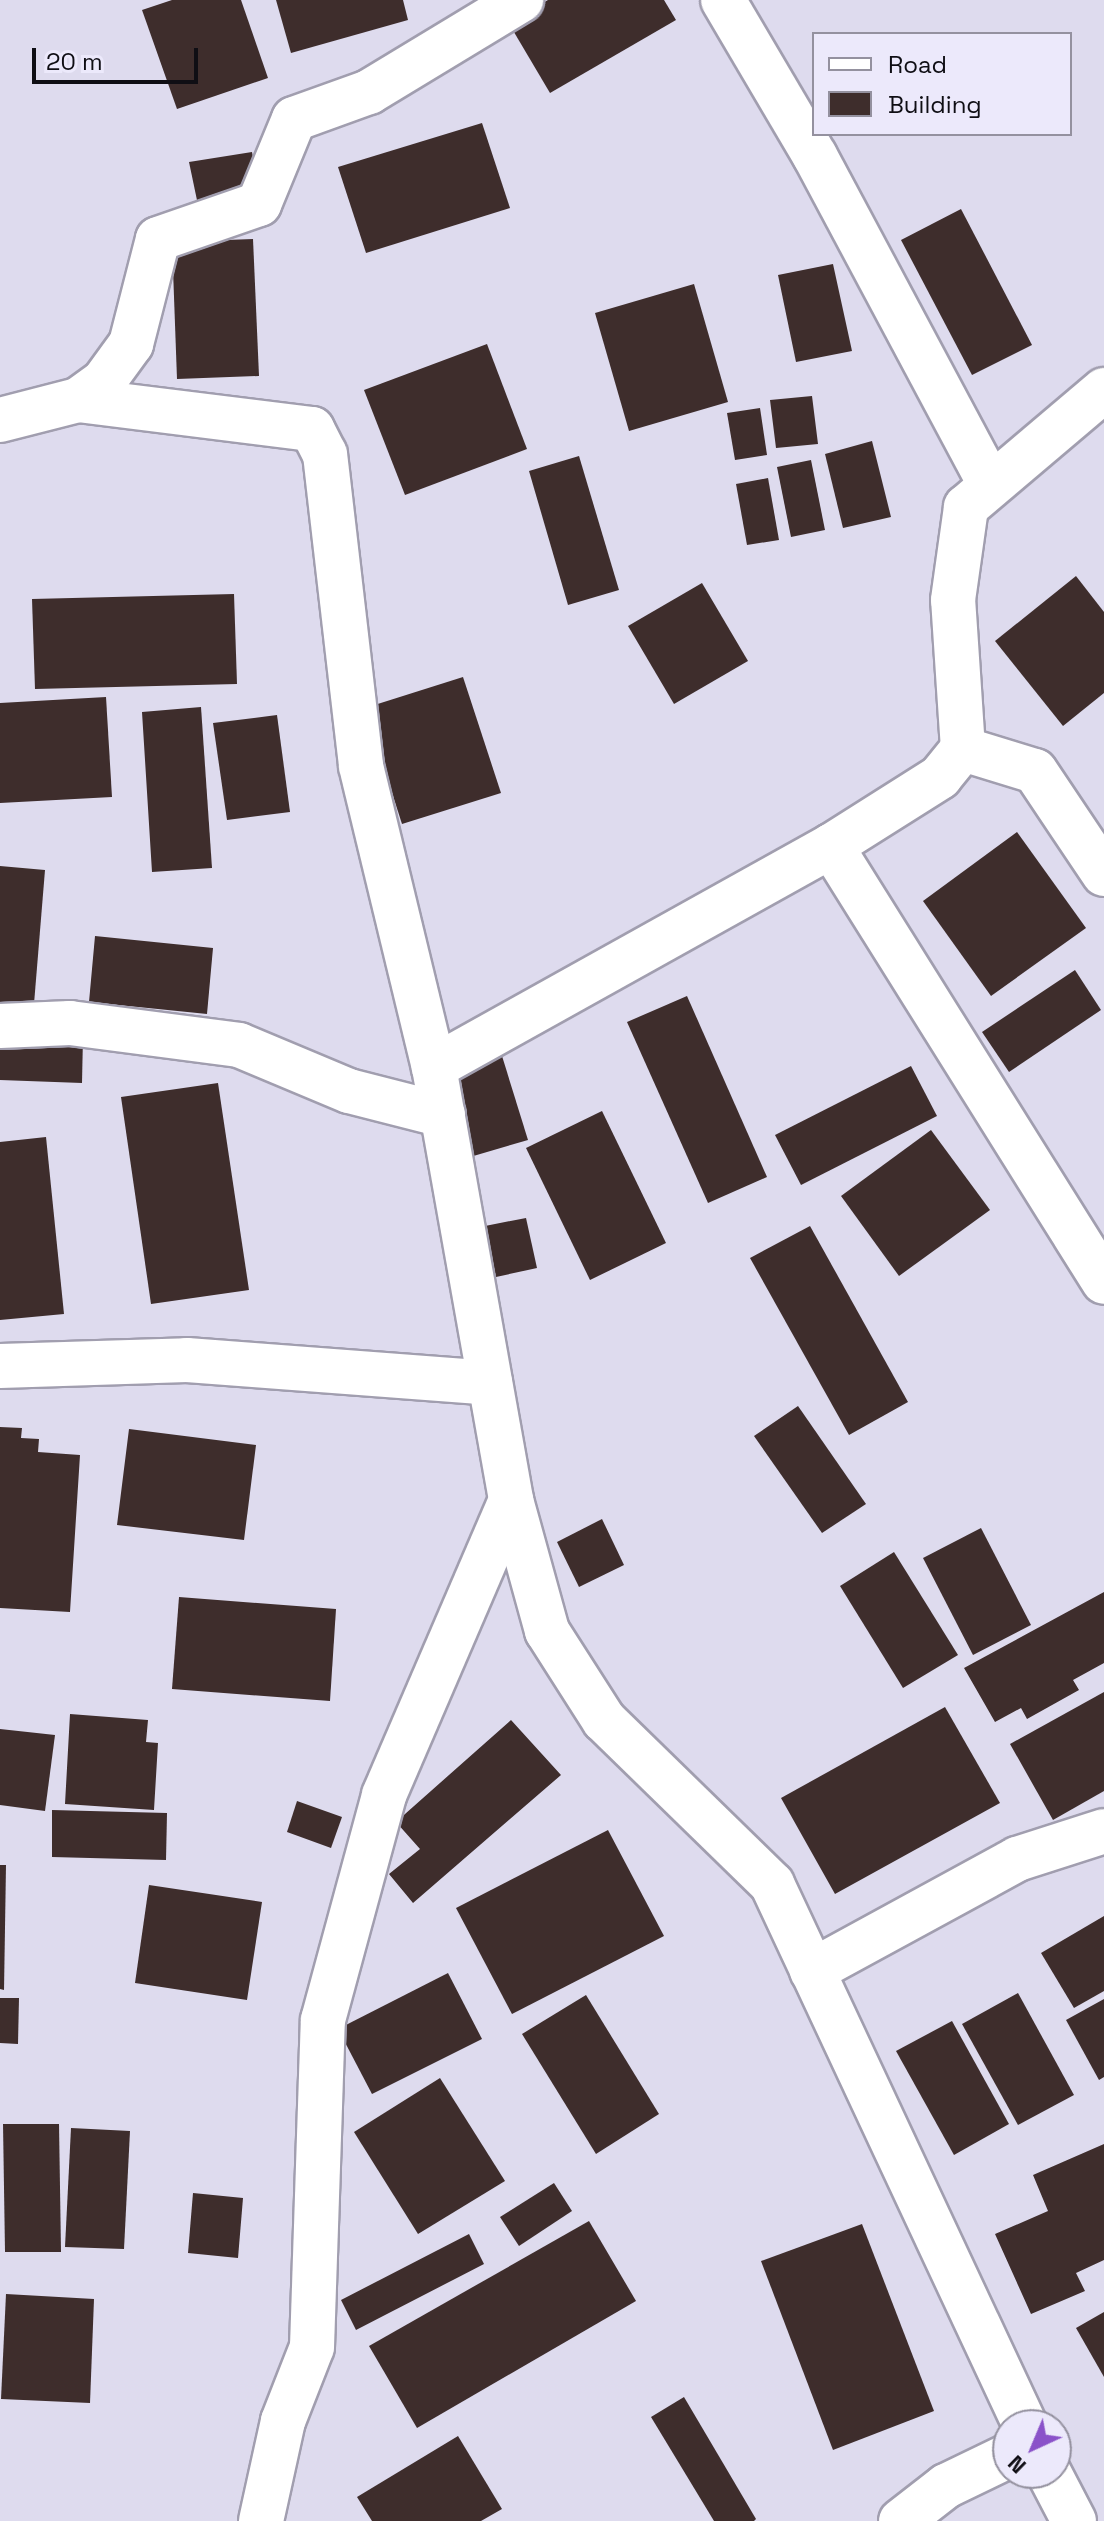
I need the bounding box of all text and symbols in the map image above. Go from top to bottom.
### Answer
scale bar [36,32,202,82]
legend [812,32,1072,136]
text: 20 m [46,46,103,77]
text: Road [888,49,947,80]
text: Building [888,89,982,120]
north arrow [992,2409,1072,2489]
text: N [1002,2450,1032,2480]

